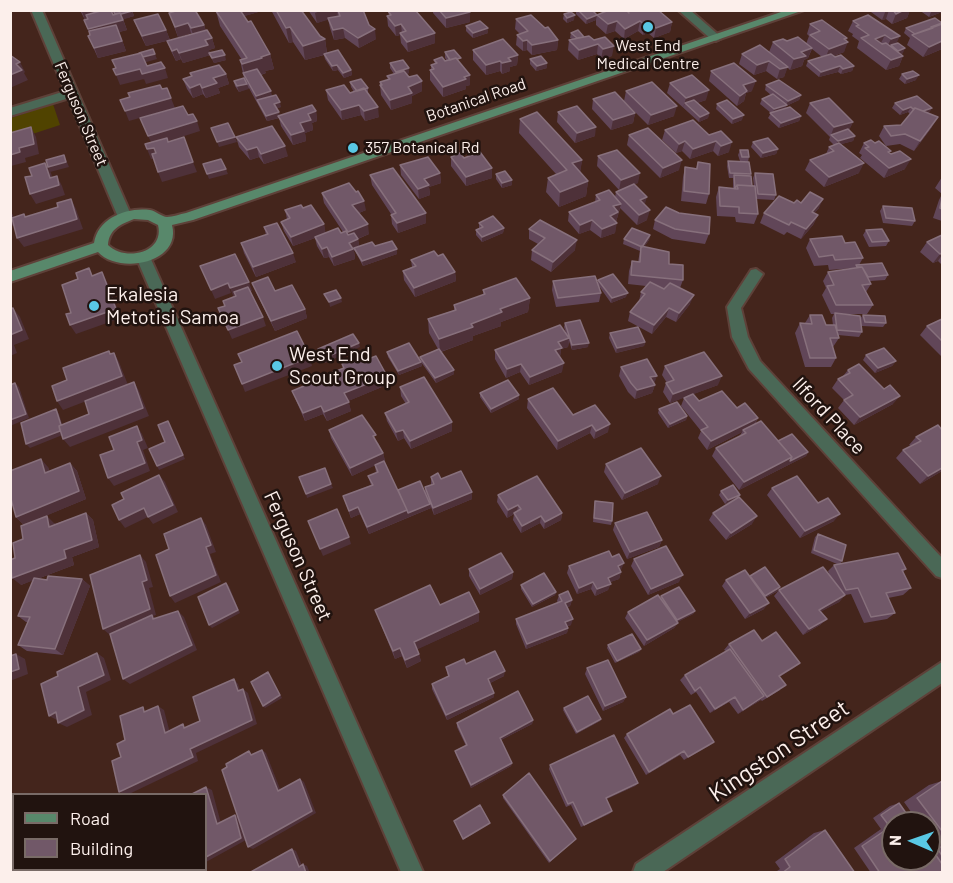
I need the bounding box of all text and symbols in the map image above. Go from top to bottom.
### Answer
marker: West End Medical Centre [641,20,655,34]
place label: West End Medical Centre [596,36,700,74]
street label: Ferguson Street [50,59,112,169]
street label: Botanical Road [424,74,528,126]
place label: 357 Botanical Rd [365,138,479,158]
marker: 357 Botanical Rd [346,141,360,155]
place label: Ekalesia Metotisi Samoa [106,282,239,329]
marker: Ekalesia Metotisi Samoa [87,299,101,313]
place label: West End Scout Group [289,342,396,389]
marker: West End Scout Group [270,359,284,373]
street label: Ilford Place [787,372,871,460]
street label: Ferguson Street [259,487,337,625]
street label: Kingston Street [704,694,854,808]
legend [12,793,207,871]
text: Road [70,807,110,829]
north arrow [881,811,941,871]
text: N [885,835,904,846]
text: Building [70,837,133,859]

